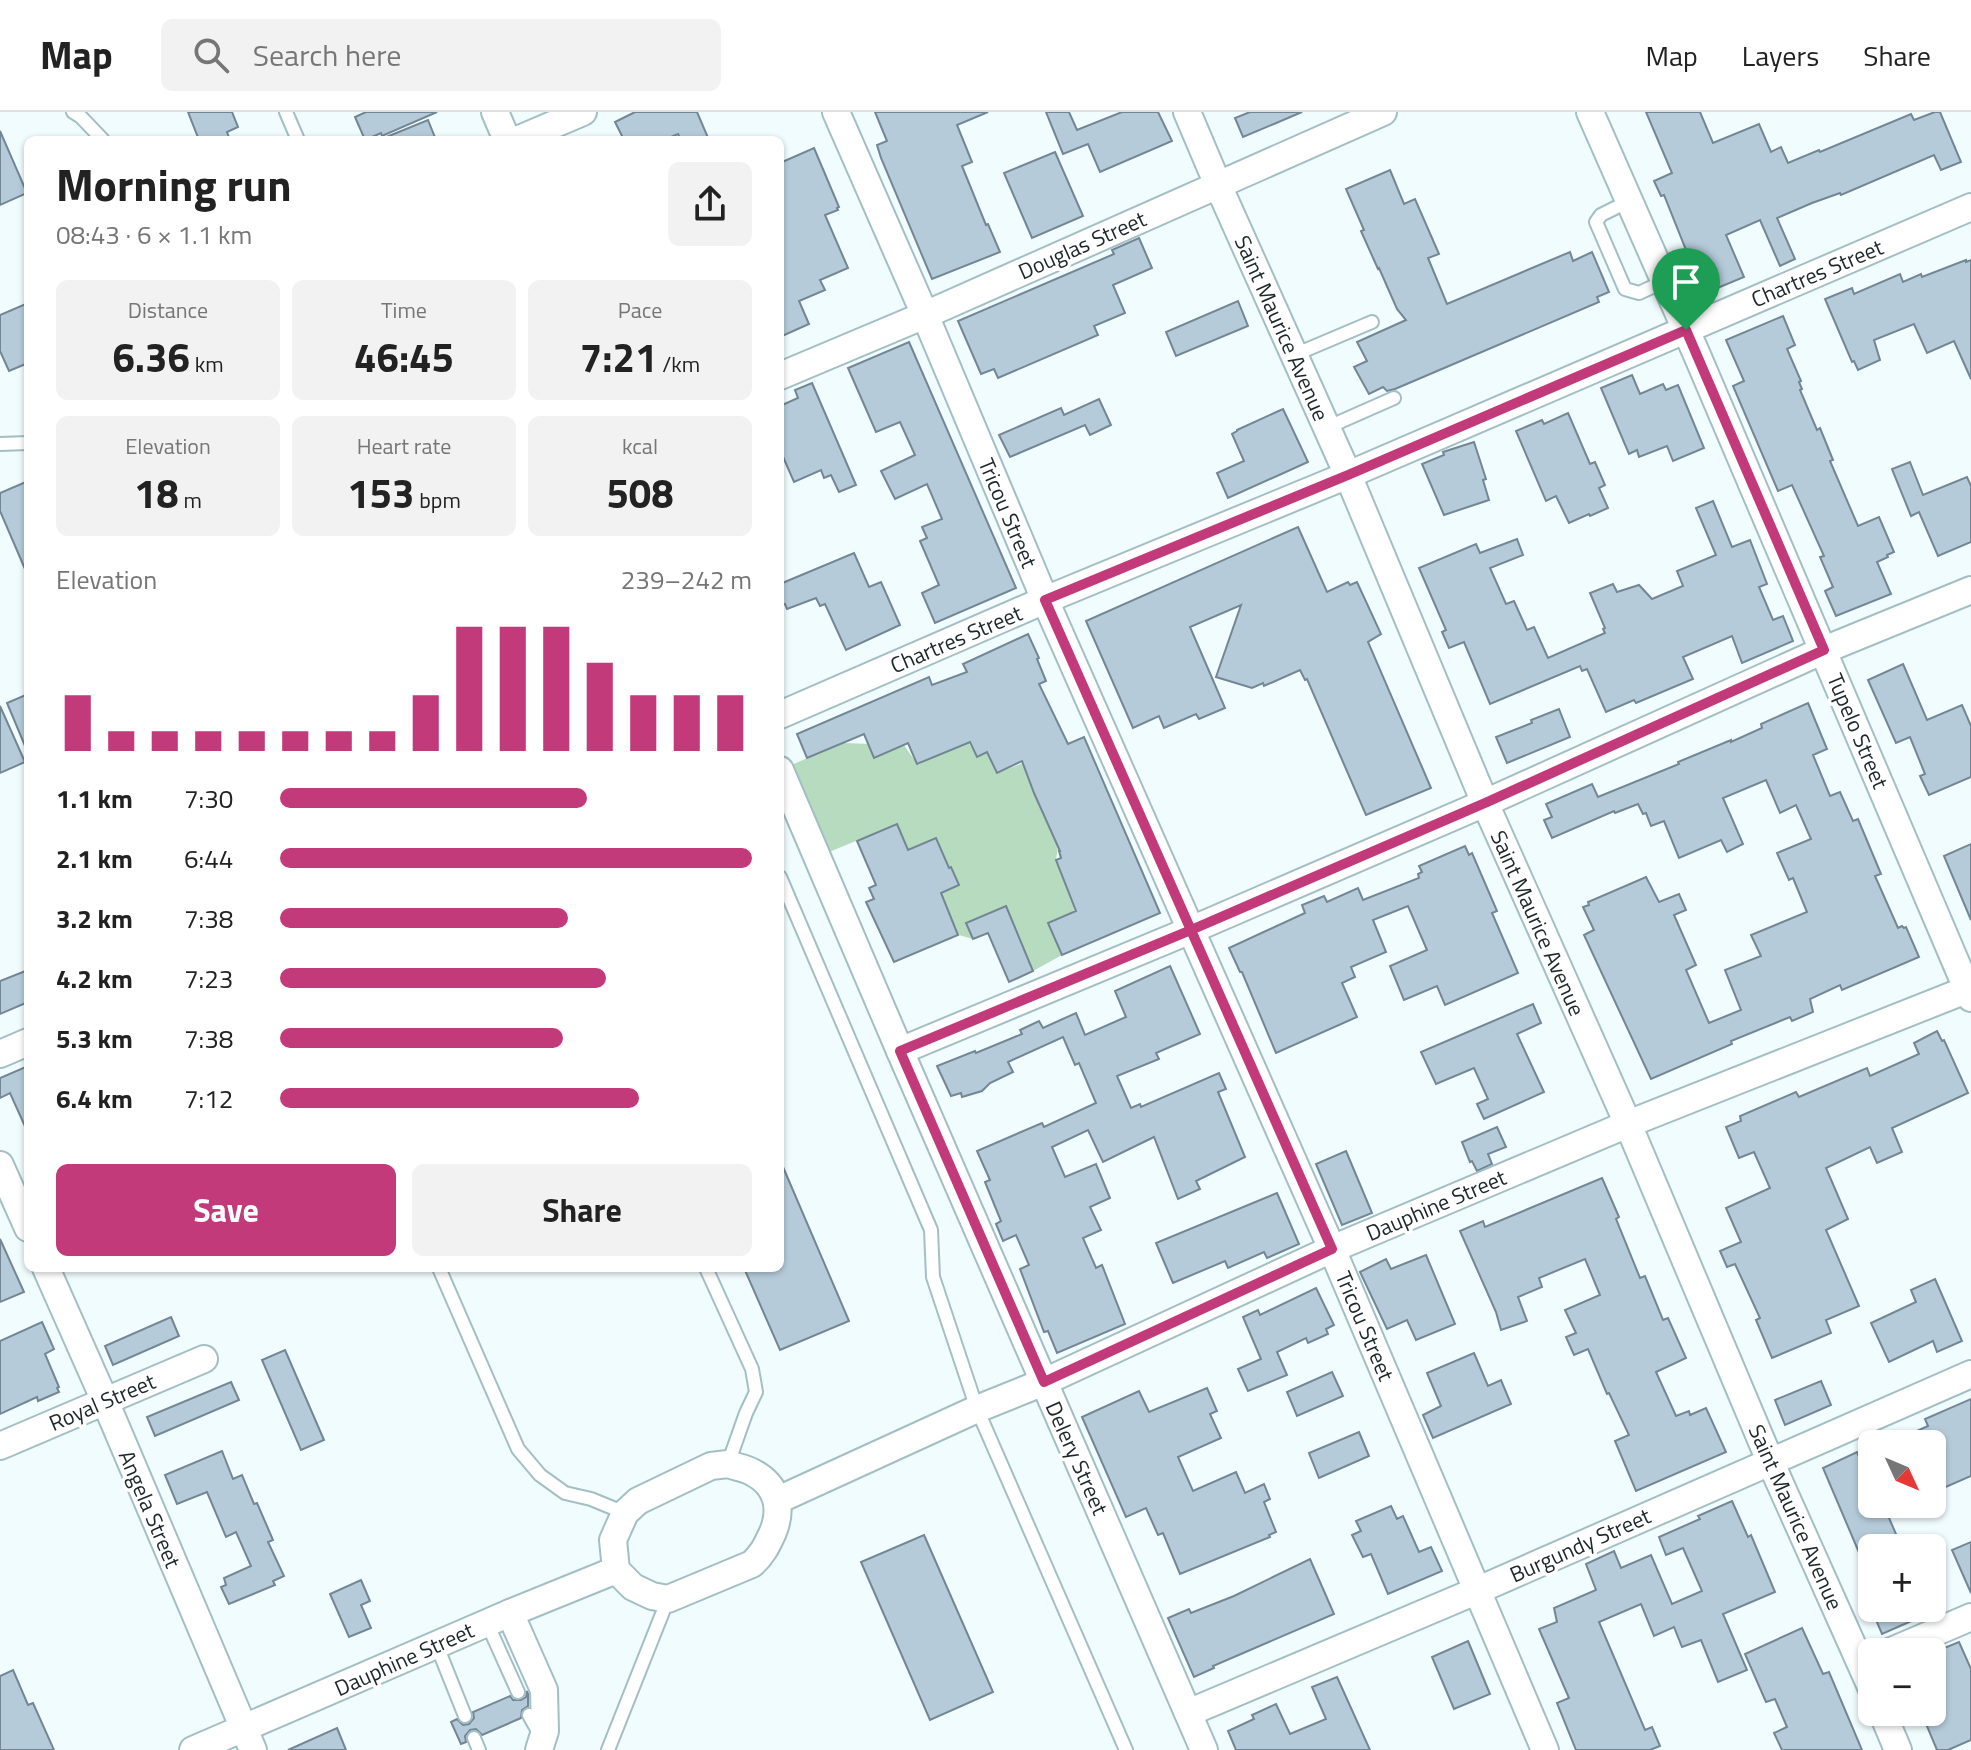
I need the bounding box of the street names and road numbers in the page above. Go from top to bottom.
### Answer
street label: Douglas Street [1013,202,1152,288]
street label: Saint Maurice Avenue [1226,230,1338,426]
street label: Chartres Street [1746,230,1889,316]
street label: Tricou Street [970,453,1046,573]
street label: Chartres Street [885,596,1028,682]
street label: Tupelo Street [1818,668,1898,794]
street label: Saint Maurice Avenue [1482,825,1594,1021]
street label: Dauphine Street [1360,1160,1512,1250]
street label: Tricou Street [1327,1266,1403,1386]
street label: Royal Street [43,1364,161,1440]
street label: Delery Street [1037,1396,1117,1521]
street label: Saint Maurice Avenue [1740,1419,1852,1615]
street label: Angela Street [110,1445,190,1573]
street label: Burgundy Street [1504,1499,1656,1591]
street label: Dauphine Street [329,1613,479,1705]

